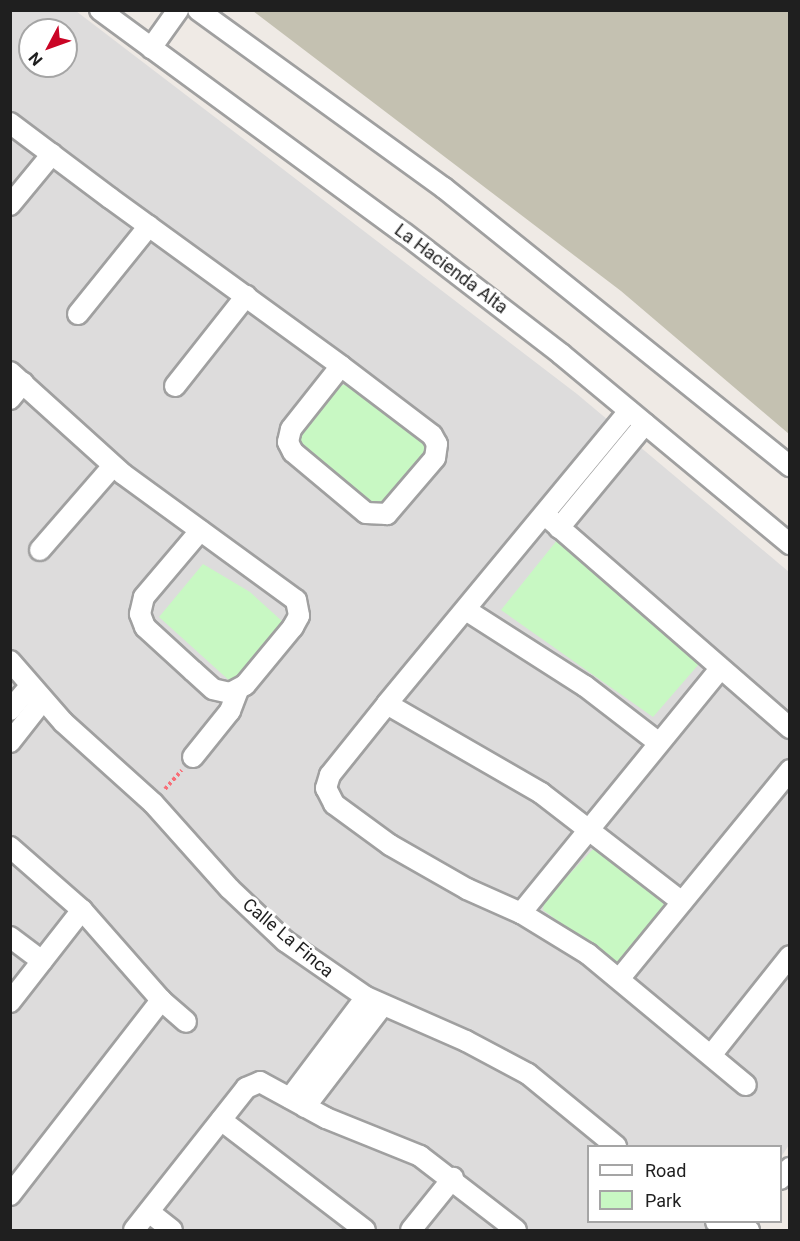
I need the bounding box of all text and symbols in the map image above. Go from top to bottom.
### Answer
north arrow [18,18,78,78]
text: N [25,48,46,69]
street label: La Hacienda Alta [390,219,512,319]
street label: Calle La Finca [238,894,338,982]
legend [587,1145,782,1223]
text: Road [645,1160,686,1181]
text: Park [645,1190,681,1211]

